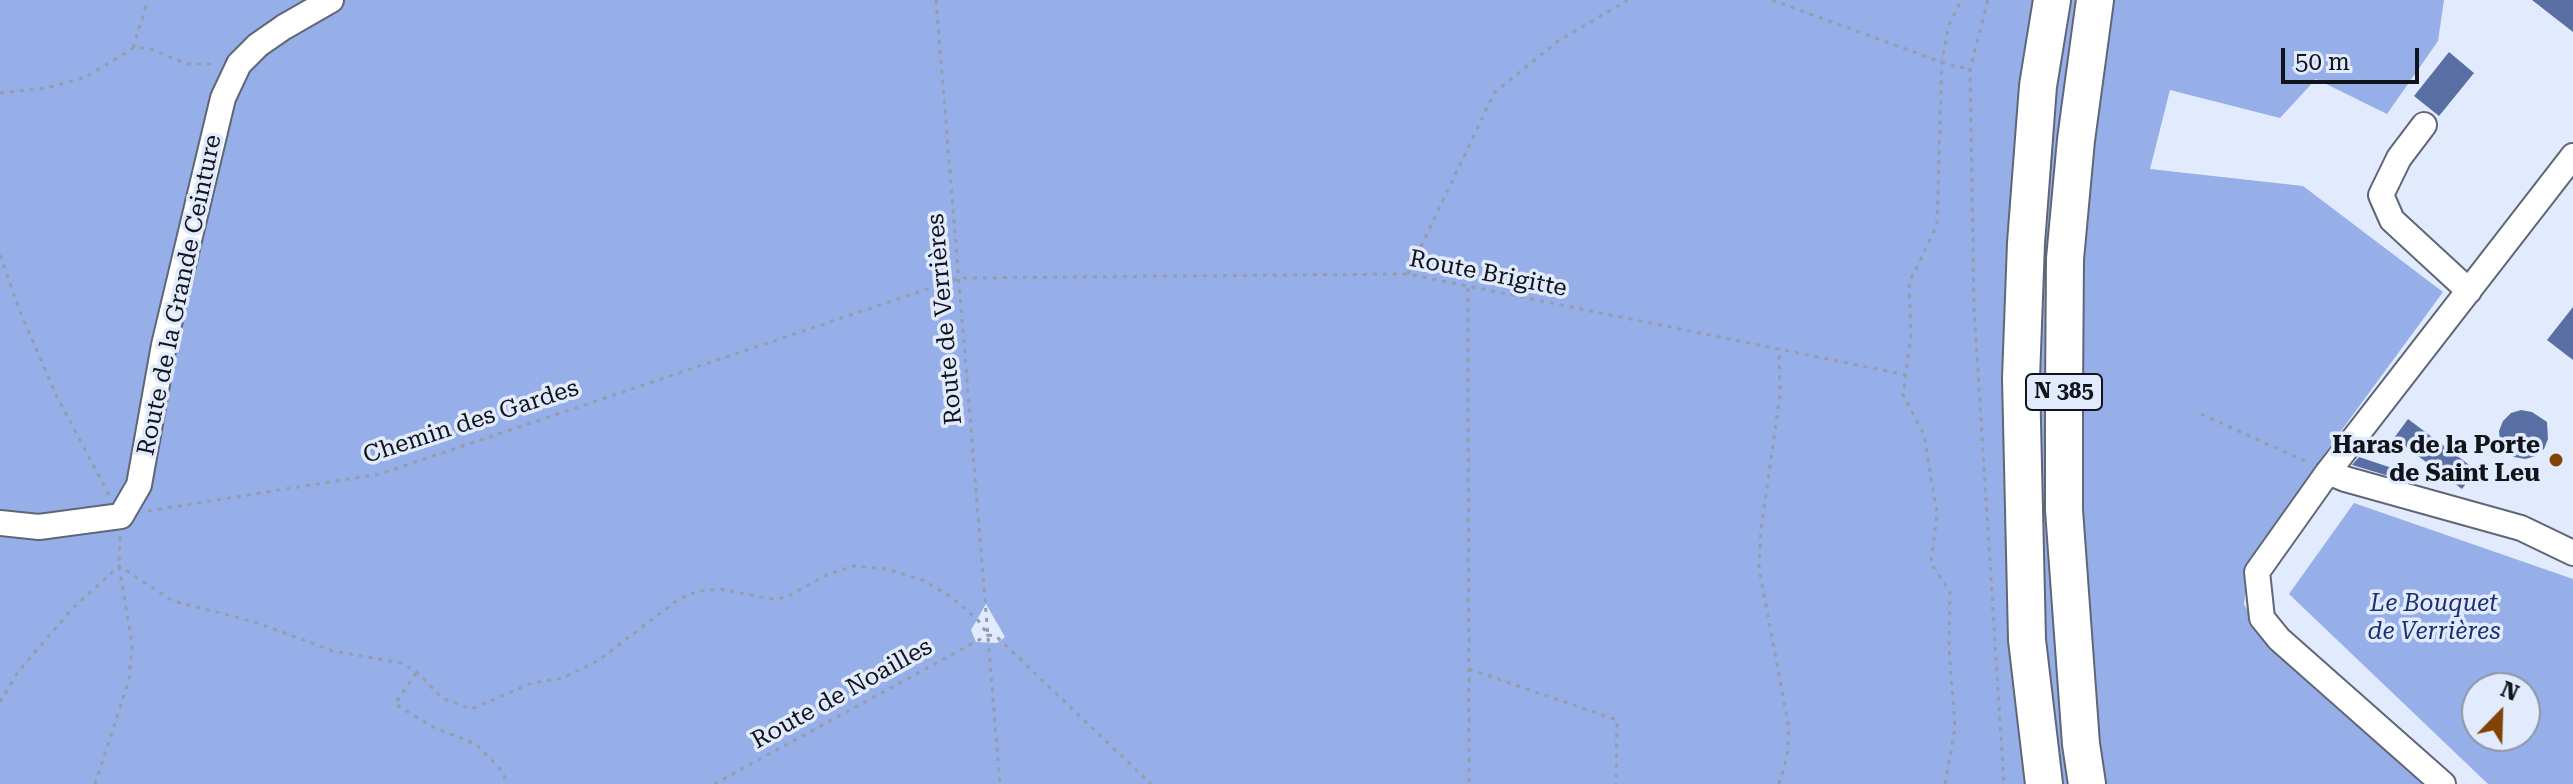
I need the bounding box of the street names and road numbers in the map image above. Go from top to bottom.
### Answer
street label: Route de la Grande Ceinture [132,132,228,458]
street label: Route de Verrières [921,212,969,426]
street label: Route Brigitte [1407,245,1569,303]
street label: Chemin des Gardes [360,374,582,470]
road number: N 385 [2026,374,2102,410]
street label: Route de Noailles [747,632,937,756]

